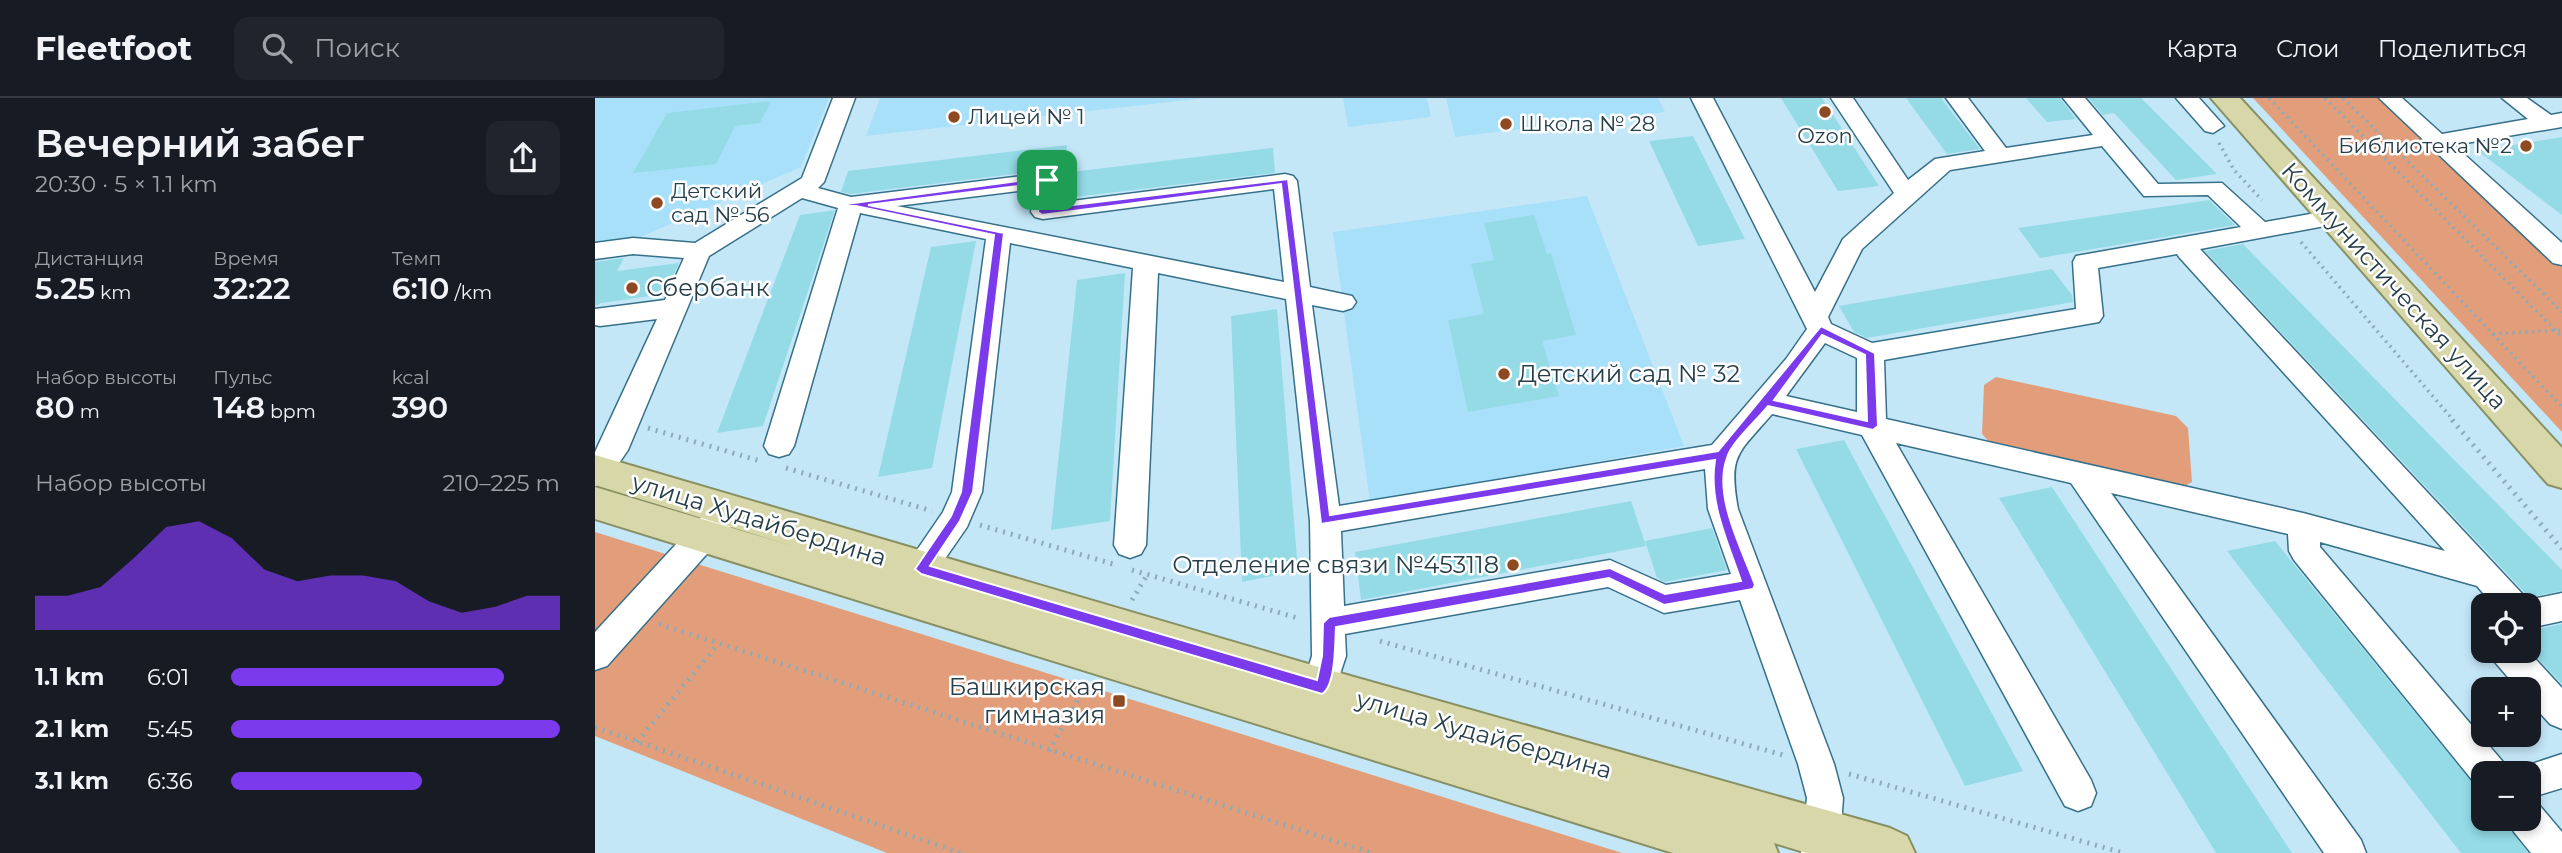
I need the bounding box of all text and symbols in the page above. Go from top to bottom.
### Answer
search box [234,17,724,80]
text: Fleetfoot [35,28,192,68]
icon: search [258,29,296,67]
text: Поиск [314,32,400,64]
text: Карта [2166,34,2238,63]
text: Слои [2276,34,2340,63]
text: Поделиться [2378,34,2527,63]
place label: Лицей № 1 [968,104,1085,129]
marker: Ozon [1817,104,1833,120]
marker: Лицей № 1 [946,109,962,125]
place label: Школа № 28 [1520,111,1655,136]
marker: Школа № 28 [1498,116,1514,132]
text: Вечерний забег [35,120,364,167]
button: share [486,121,560,195]
place label: Ozon [1797,123,1853,148]
place label: Библиотека №2 [2338,133,2512,158]
marker: Библиотека №2 [2518,138,2534,154]
pin [1017,150,1077,210]
street label: Коммунистическая улица [2276,156,2513,415]
icon: arrive [1028,161,1066,199]
text: 20:30 · 5 × 1.1 km [35,170,218,198]
place label: Детский сад № 56 [671,178,770,227]
marker: Детский сад № 56 [649,195,665,211]
text: Дистанция [35,247,144,270]
text: Время [213,247,279,270]
text: Темп [392,247,441,270]
text: 5.25 [35,270,95,307]
text: 32:22 [213,270,290,307]
text: 6:10 [392,270,449,307]
place label: Сбербанк [646,273,769,302]
marker: Сбербанк [624,280,640,296]
text: km [95,281,131,304]
text: /km [449,281,492,304]
place label: Детский сад № 32 [1518,359,1740,388]
text: Набор высоты [35,366,177,389]
text: Пульс [213,366,273,389]
text: kcal [392,366,430,389]
marker: Детский сад № 32 [1496,366,1512,382]
text: 80 [35,389,75,426]
text: 148 [213,389,265,426]
text: 390 [392,389,448,426]
text: m [75,400,100,423]
text: bpm [265,400,316,423]
street label: улица Худайбердина [627,467,890,572]
text: Набор высоты [35,469,207,497]
text: 210–225 m [442,469,560,497]
place label: Отделение связи №453118 [1172,550,1499,579]
marker: Отделение связи №453118 [1505,557,1521,573]
map controls [2471,593,2541,831]
button: locate [2471,593,2541,663]
text: 1.1 km [35,663,104,691]
text: 6:01 [147,663,189,691]
place label: Башкирская гимназия [949,672,1105,729]
button: + [2471,677,2541,747]
street label: улица Худайбердина [1352,684,1615,785]
marker: Башкирская гимназия [1111,693,1127,709]
text: 2.1 km [35,715,109,743]
text: 5:45 [147,715,193,743]
button: − [2471,761,2541,831]
text: 3.1 km [35,767,109,795]
text: 6:36 [147,767,193,795]

